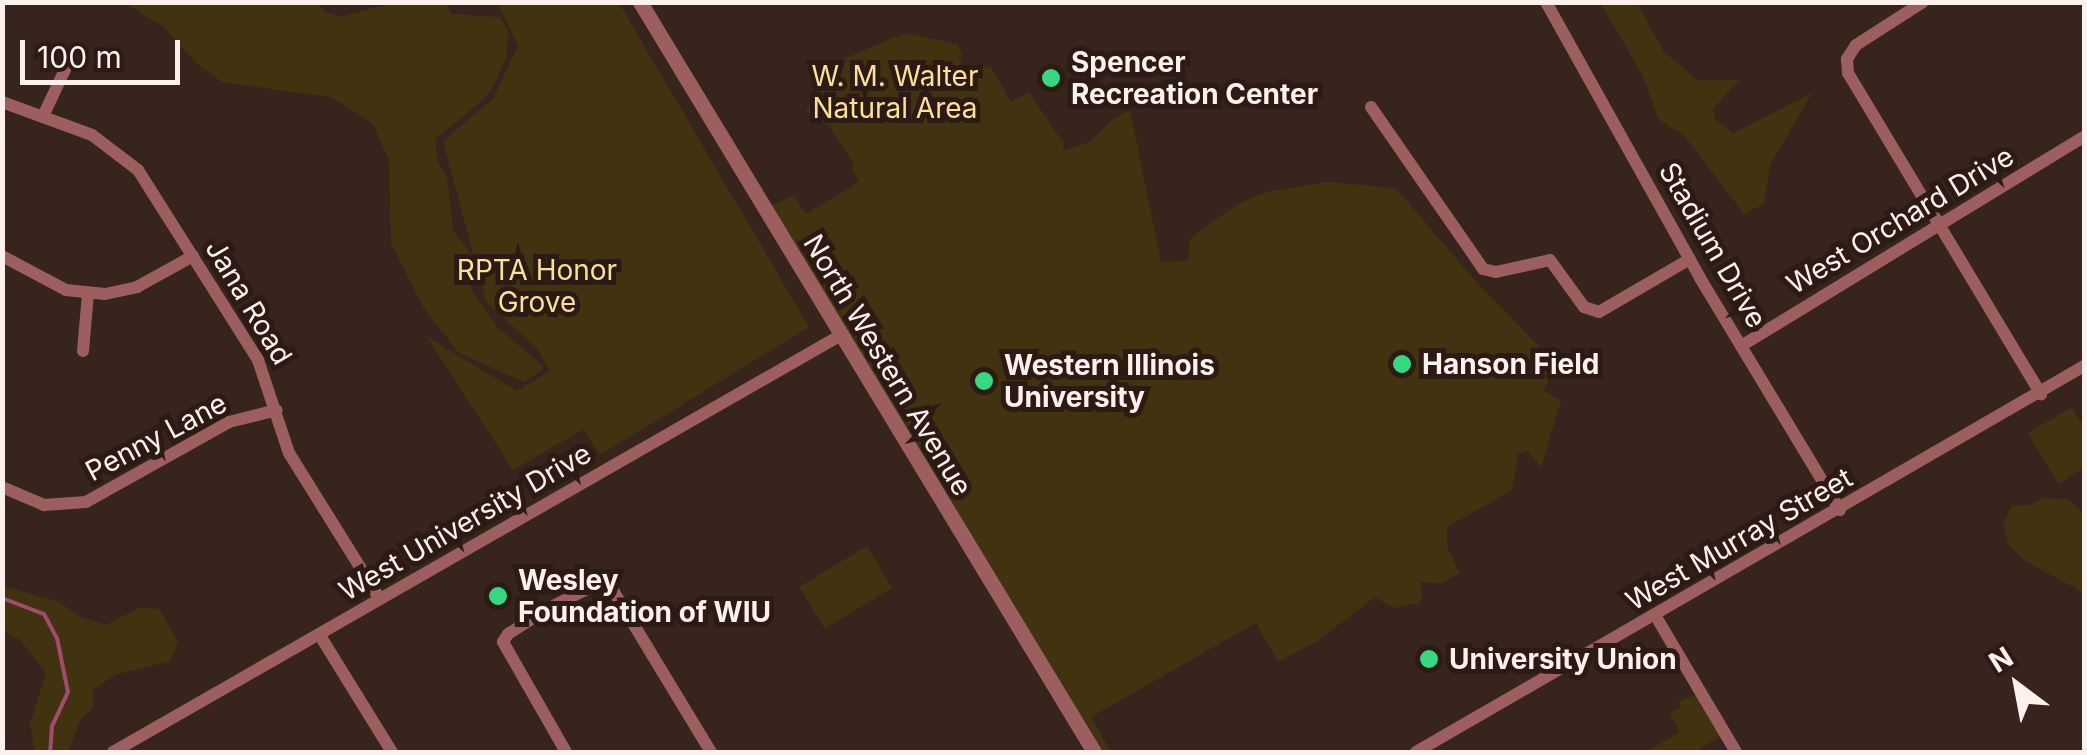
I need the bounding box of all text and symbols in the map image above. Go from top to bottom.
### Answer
scale bar [25,20,185,82]
text: 100 m [37,39,122,75]
place label: Spencer Recreation Center [1071,45,1318,111]
park label: W. M. Walter Natural Area [812,59,978,125]
marker: Spencer Recreation Center [1040,67,1062,89]
street label: West Orchard Drive [1780,139,2020,301]
street label: Stadium Drive [1652,156,1774,334]
street label: North Western Avenue [797,228,979,502]
street label: Jana Road [199,234,299,370]
park label: RPTA Honor Grove [457,253,617,319]
place label: Hanson Field [1422,347,1599,381]
place label: Western Illinois University [1004,348,1215,414]
marker: Hanson Field [1391,353,1413,375]
marker: Western Illinois University [973,370,995,392]
street label: Penny Lane [80,386,232,488]
street label: West University Drive [333,436,597,608]
street label: West Murray Street [1620,461,1858,617]
place label: Wesley Foundation of WIU [518,563,771,629]
marker: Wesley Foundation of WIU [487,585,509,607]
north arrow [1967,635,2067,735]
text: N [1983,639,2019,680]
place label: University Union [1449,642,1677,676]
marker: University Union [1418,648,1440,670]

